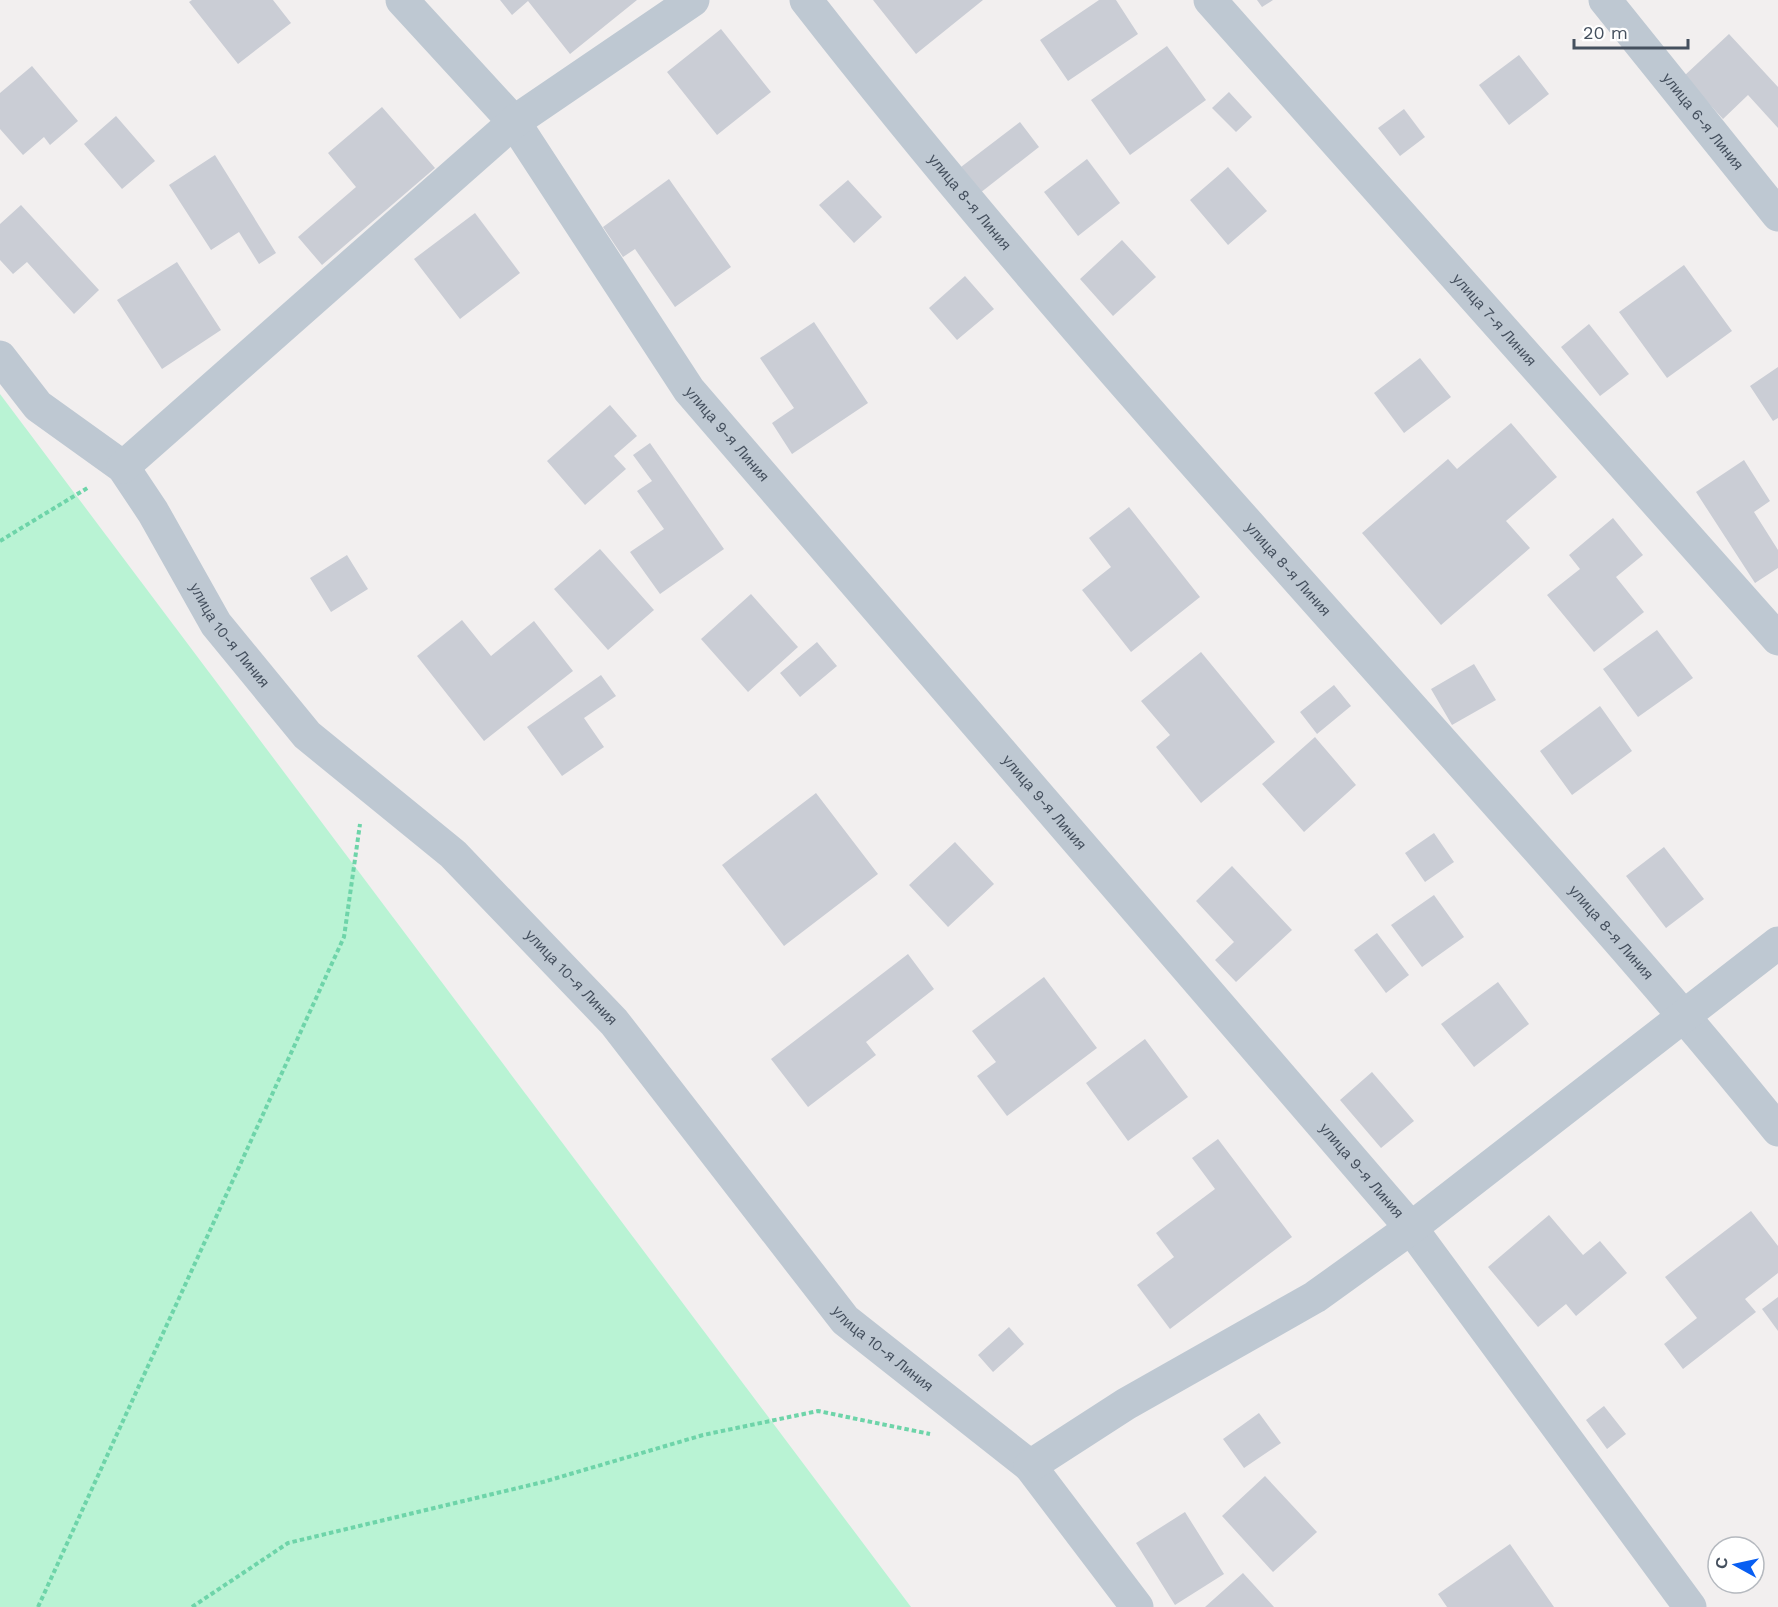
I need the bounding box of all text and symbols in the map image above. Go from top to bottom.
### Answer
scale bar [1574,12,1688,50]
text: 20 m [1583,22,1628,43]
street label: улица 6-я Линия [1658,69,1747,174]
street label: улица 8-я Линия [924,150,1015,254]
street label: улица 7-я Линия [1449,270,1540,370]
street label: улица 9-я Линия [681,383,773,485]
street label: улица 8-я Линия [1242,518,1335,620]
street label: улица 10-я Линия [186,580,273,691]
street label: улица 9-я Линия [998,751,1090,854]
street label: улица 8-я Линия [1565,881,1657,983]
street label: улица 10-я Линия [521,926,621,1029]
street label: улица 9-я Линия [1316,1119,1407,1222]
street label: улица 10-я Линия [828,1302,937,1395]
north arrow [1706,1535,1766,1595]
text: С [1711,1556,1732,1570]

